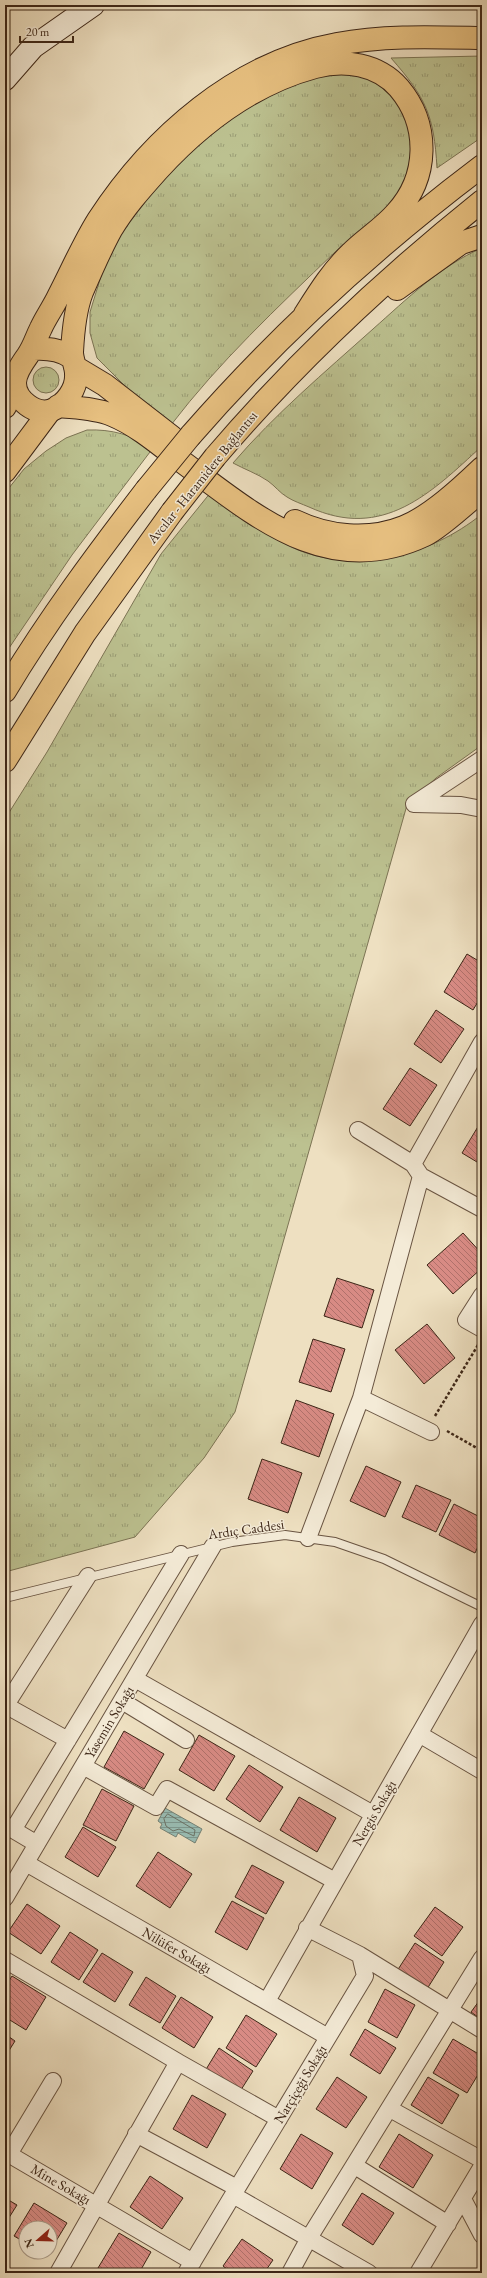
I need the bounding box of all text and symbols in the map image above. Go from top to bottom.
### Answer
scale bar [20,18,73,44]
text: 20 m [26,24,50,40]
street label: Avcılar - Haramidere Bağlantısı [142,407,261,548]
street label: Ardıç Caddesi [206,1515,286,1543]
street label: Yasemin Sokağı [80,1682,138,1762]
street label: Nergis Sokağı [348,1776,400,1849]
street label: Nilüfer Sokağı [139,1923,215,1977]
street label: Narçiçeği Sokağı [269,2041,331,2127]
street label: Mine Sokağı [28,2160,95,2209]
north arrow [18,2220,58,2260]
text: N [20,2237,37,2250]

